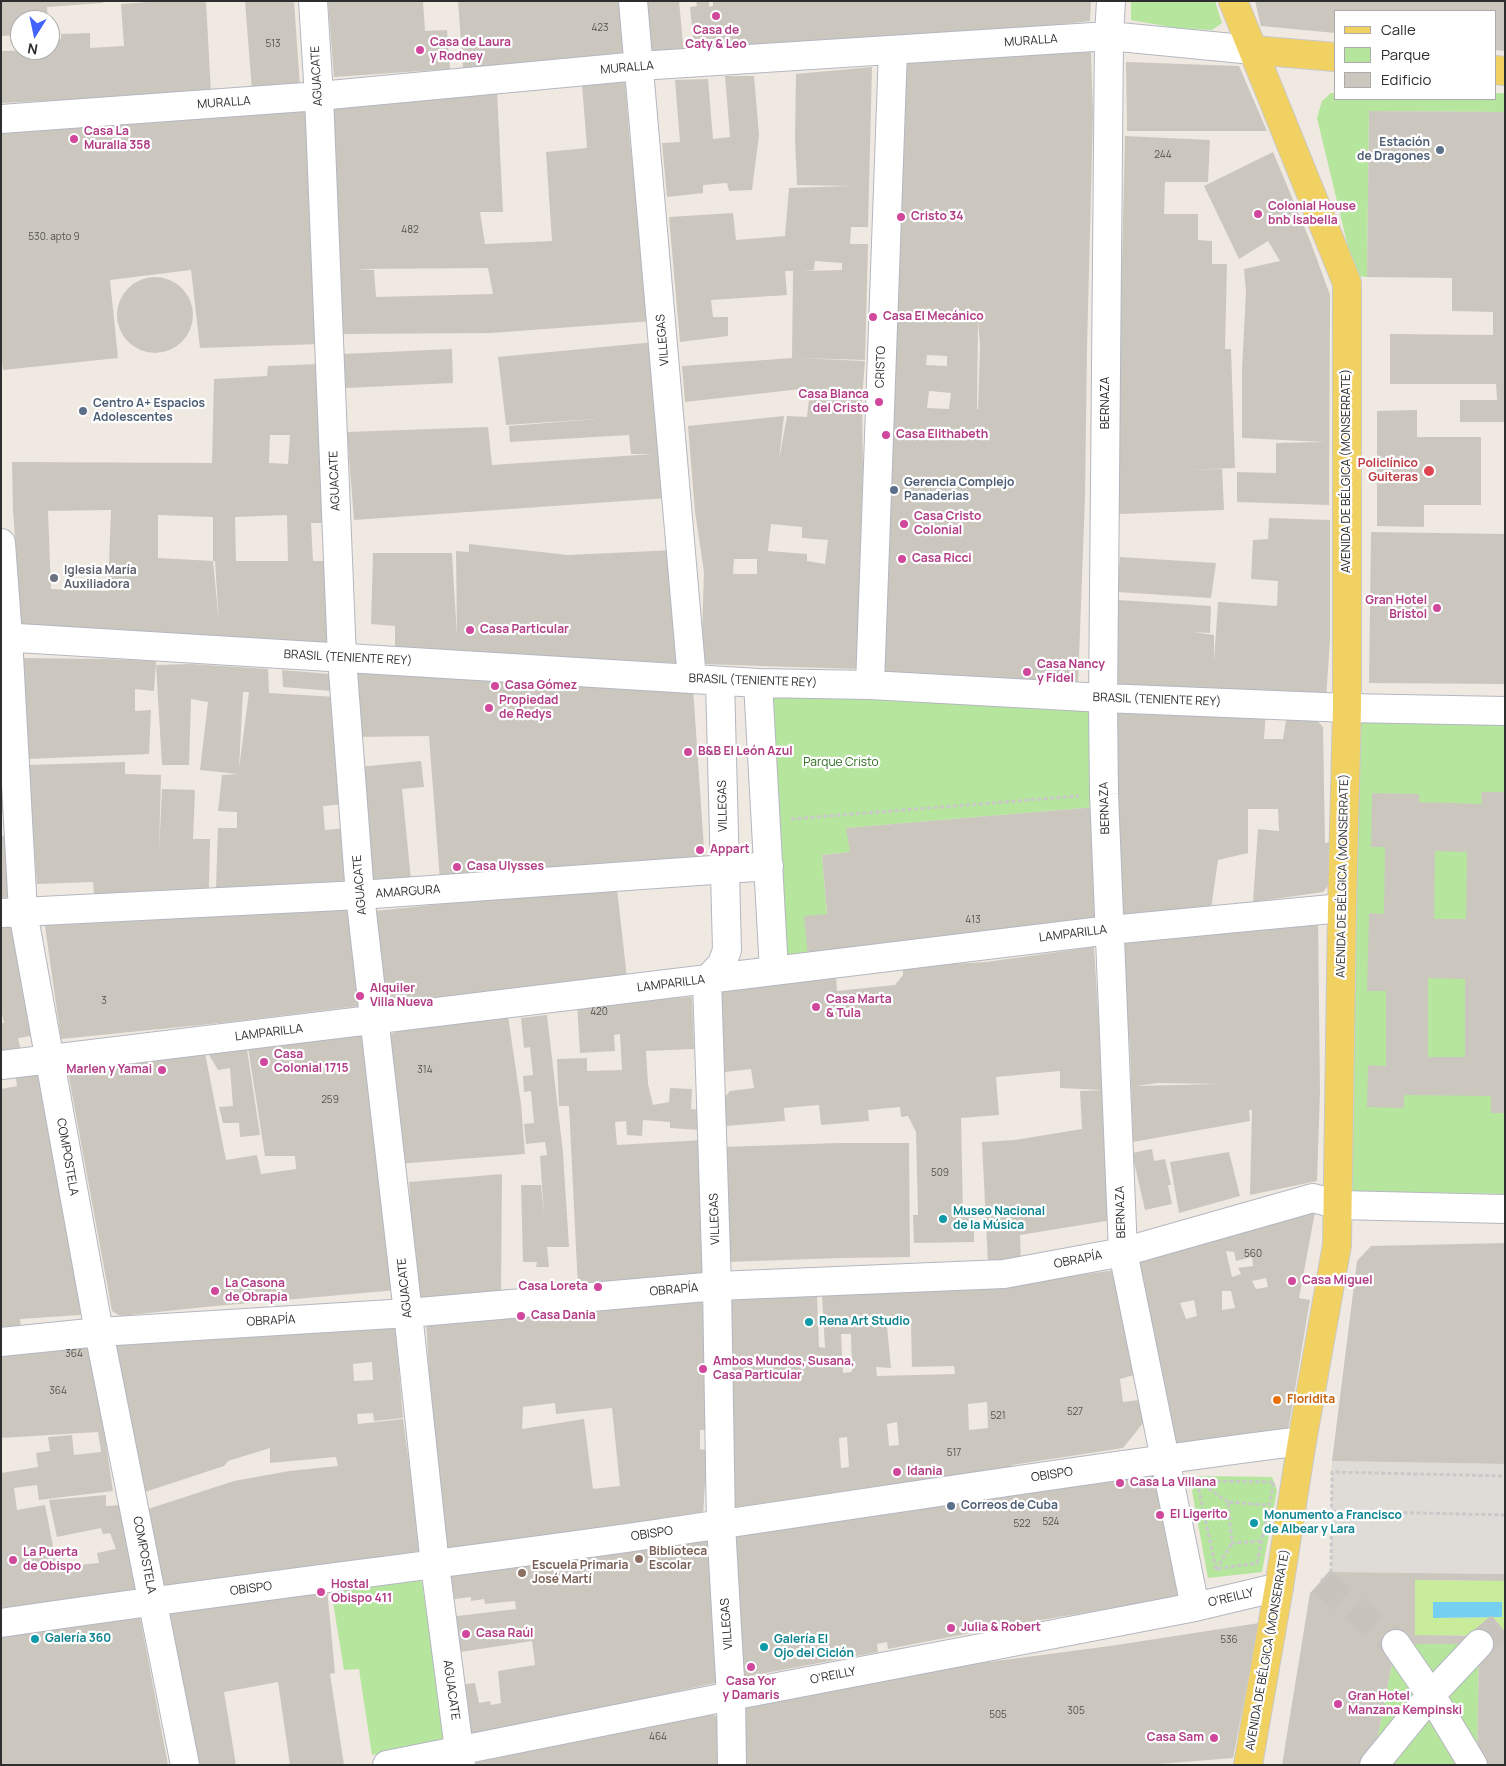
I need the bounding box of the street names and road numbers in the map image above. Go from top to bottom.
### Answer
street label: MURALLA [1004,32,1058,50]
street label: AGUACATE [308,45,326,107]
street label: MURALLA [600,58,654,78]
street label: MURALLA [197,94,251,112]
street label: VILLEGAS [654,314,672,366]
street label: CRISTO [873,346,889,388]
street label: AVENIDA DE BÉLGICA (MONSERRATE) [1340,369,1354,573]
street label: BERNAZA [1099,377,1113,429]
street label: AGUACATE [327,451,343,511]
street label: BRASIL (TENIENTE REY) [283,647,413,669]
street label: BRASIL (TENIENTE REY) [688,672,818,690]
street label: BRASIL (TENIENTE REY) [1092,691,1222,709]
street label: AVENIDA DE BÉLGICA (MONSERRATE) [1334,774,1352,978]
street label: VILLEGAS [715,780,731,832]
street label: BERNAZA [1097,781,1113,835]
street label: AGUACATE [350,854,370,916]
street label: AMARGURA [375,883,441,901]
street label: LAMPARILLA [1038,923,1108,945]
street label: LAMPARILLA [636,973,706,995]
street label: LAMPARILLA [234,1022,304,1044]
street label: COMPOSTELA [53,1117,81,1197]
street label: BERNAZA [1113,1185,1129,1239]
street label: VILLEGAS [707,1193,723,1245]
street label: OBRAPÍA [1053,1248,1103,1272]
street label: AGUACATE [395,1257,415,1319]
street label: OBRAPÍA [649,1281,699,1299]
street label: OBRAPÍA [246,1313,296,1329]
street label: OBISPO [1030,1465,1074,1485]
street label: COMPOSTELA [129,1515,159,1595]
street label: OBISPO [630,1524,674,1544]
street label: AVENIDA DE BÉLGICA (MONSERRATE) [1243,1548,1293,1752]
street label: OBISPO [229,1579,273,1599]
street label: O'REILLY [1207,1586,1255,1610]
street label: VILLEGAS [718,1598,736,1650]
street label: AGUACATE [440,1659,462,1721]
street label: O'REILLY [809,1665,857,1687]

